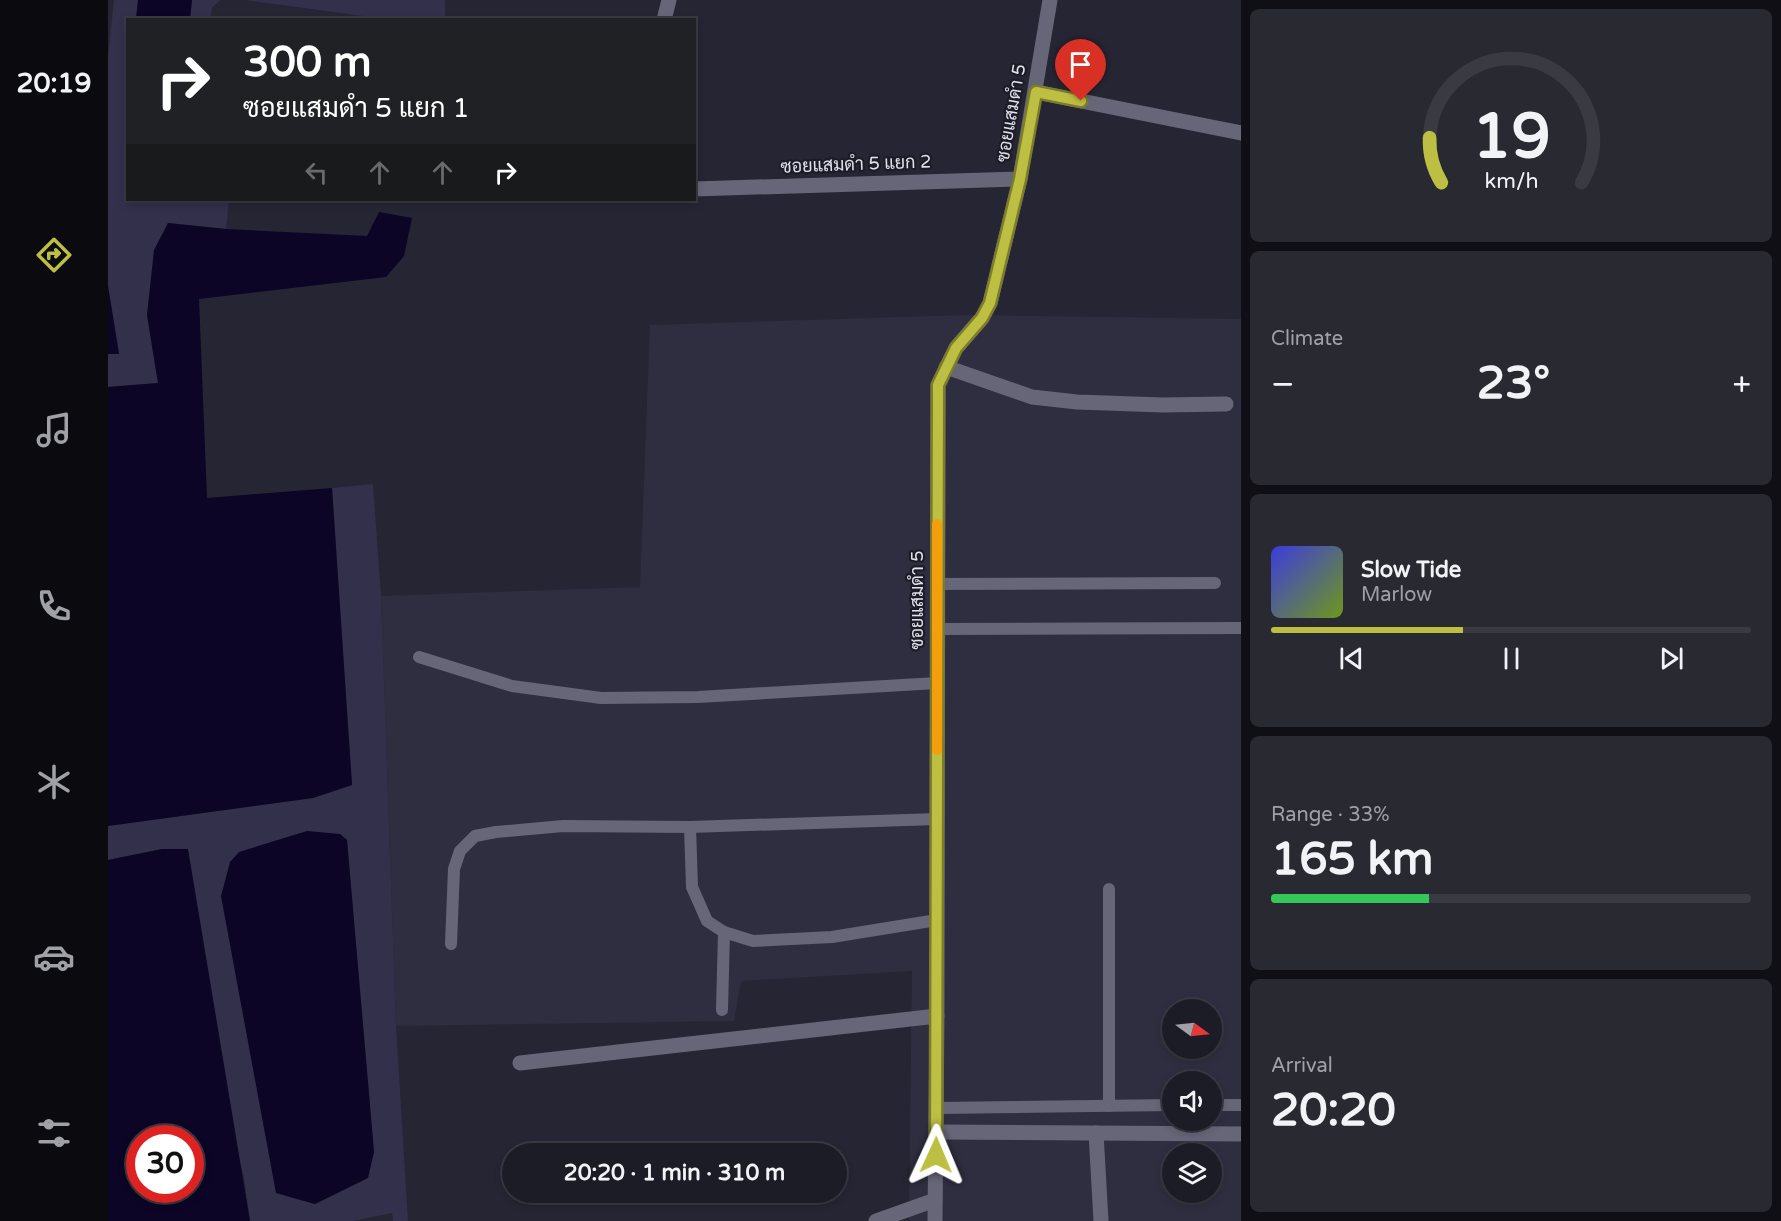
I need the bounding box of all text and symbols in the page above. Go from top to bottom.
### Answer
text: 300 m [243,37,372,88]
pin [1055,39,1106,101]
icon: right [144,42,222,120]
icon: arrive [1064,48,1097,81]
street label: ซอยแสมดำ 5 [992,62,1030,164]
text: 20:19 [17,67,91,100]
text: ซอยแสมดำ 5 แยก 1 [243,92,469,125]
text: 19 [1472,100,1550,175]
street label: ซอยแสมดำ 5 แยก 2 [780,150,932,178]
icon: left [300,156,333,189]
icon: ahead [363,156,396,189]
icon: ahead [426,156,459,189]
icon: right [489,156,522,189]
text: km/h [1484,168,1538,194]
icon: directions [33,234,75,276]
text: Climate [1271,327,1343,351]
text: 23° [1477,357,1550,411]
text: − [1271,365,1295,404]
text: + [1732,365,1751,404]
icon: music [33,409,75,451]
street label: ซอยแสมดำ 5 [906,550,928,650]
text: Slow Tide [1361,557,1461,583]
text: Marlow [1361,583,1432,607]
icon: phone [33,585,75,627]
icon: previous [1335,642,1368,675]
icon: pause [1495,642,1528,675]
icon: next [1655,642,1688,675]
icon: climate [33,761,75,803]
text: Range · 33% [1271,803,1390,827]
text: 165 km [1271,833,1433,887]
icon: car [33,936,75,978]
north arrow [1162,999,1222,1059]
map controls [1162,999,1222,1203]
text: Arrival [1271,1054,1333,1078]
button: sound [1162,1071,1222,1131]
text: 20:20 [1271,1084,1396,1138]
icon: filters [33,1112,75,1154]
position arrow [904,1123,968,1187]
speed limit sign: 30 [126,1125,204,1203]
button: layers [1162,1143,1222,1203]
text: 20:20 · 1 min · 310 m [564,1160,785,1186]

